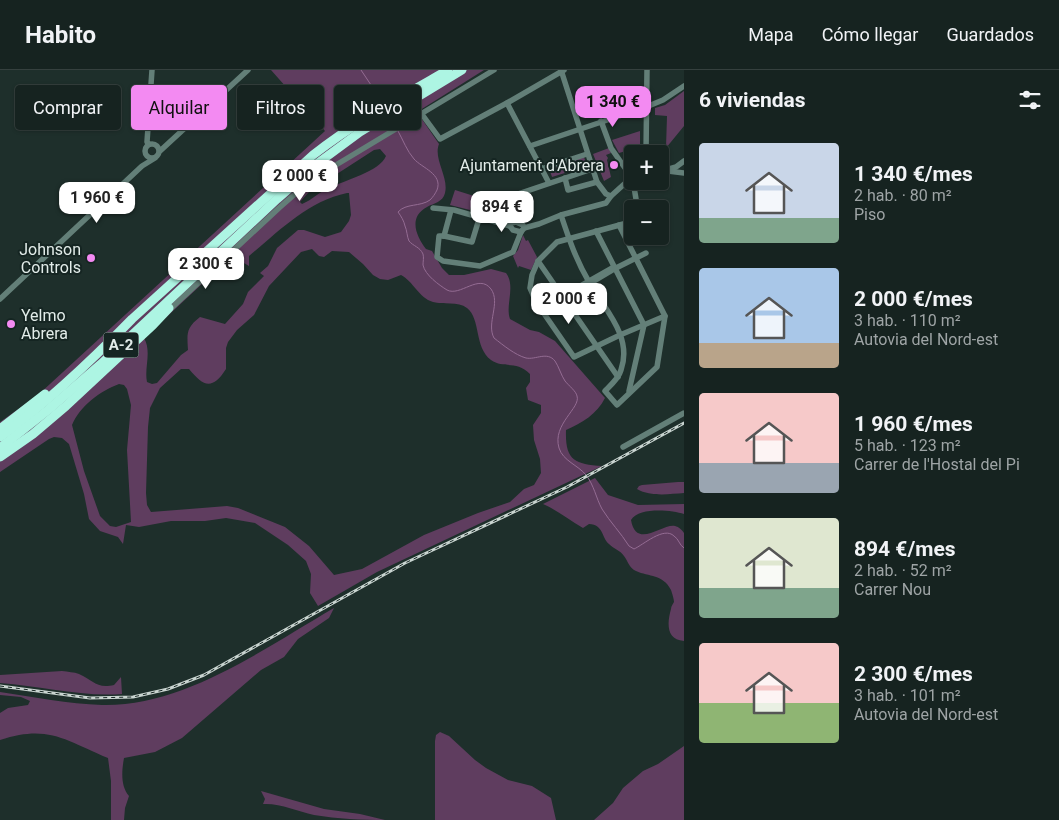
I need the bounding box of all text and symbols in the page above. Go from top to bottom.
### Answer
text: Habito [25,21,96,49]
text: Mapa [748,24,794,45]
text: Cómo llegar [822,24,918,45]
text: Guardados [946,24,1034,45]
chip: Comprar [15,85,121,130]
chip: Alquilar [131,85,227,130]
chip: Filtros [237,85,324,130]
chip: Nuevo [334,85,421,130]
pin: 1 340 € [567,85,659,128]
icon: filters [1016,86,1044,114]
text: 6 viviendas [699,88,806,112]
text: 1 340 € [586,92,640,111]
map controls [624,145,669,245]
button: + [624,145,669,190]
place label: Ajuntament d'Abrera [460,156,604,175]
marker: Ajuntament d'Abrera [608,159,620,171]
pin: 2 000 € [254,160,346,202]
text: 1 340 €/mes [854,162,973,186]
icon: home [739,163,799,223]
text: 2 000 € [273,166,327,185]
pin: 1 960 € [51,182,143,224]
text: 2 hab. · 80 m² [854,186,952,205]
text: 1 960 € [70,188,124,207]
pin: 894 € [467,190,537,233]
text: 894 € [482,197,522,216]
button: − [624,200,669,245]
text: Piso [854,205,885,224]
place label: Johnson Controls [19,240,81,277]
pin: 2 300 € [160,248,252,290]
marker: Johnson Controls [85,252,97,264]
text: 2 300 € [179,254,233,273]
pin: 2 000 € [523,282,615,325]
text: 2 000 €/mes [854,287,973,311]
icon: home [739,288,799,348]
text: 2 000 € [542,289,596,308]
place label: Yelmo Abrera [21,306,68,343]
text: 3 hab. · 110 m² [854,311,961,330]
marker: Yelmo Abrera [5,318,17,330]
text: Autovia del Nord-est [854,330,998,349]
road number: A-2 [104,332,138,358]
text: 1 960 €/mes [854,412,973,436]
icon: home [739,413,799,473]
text: 5 hab. · 123 m² [854,436,961,455]
text: Carrer de l'Hostal del Pi [854,455,1020,474]
text: 894 €/mes [854,537,956,561]
icon: home [739,538,799,598]
text: 2 hab. · 52 m² [854,561,952,580]
text: Carrer Nou [854,580,931,599]
text: 2 300 €/mes [854,662,973,686]
icon: home [739,663,799,723]
text: 3 hab. · 101 m² [854,686,961,705]
text: Autovia del Nord-est [854,705,998,724]

